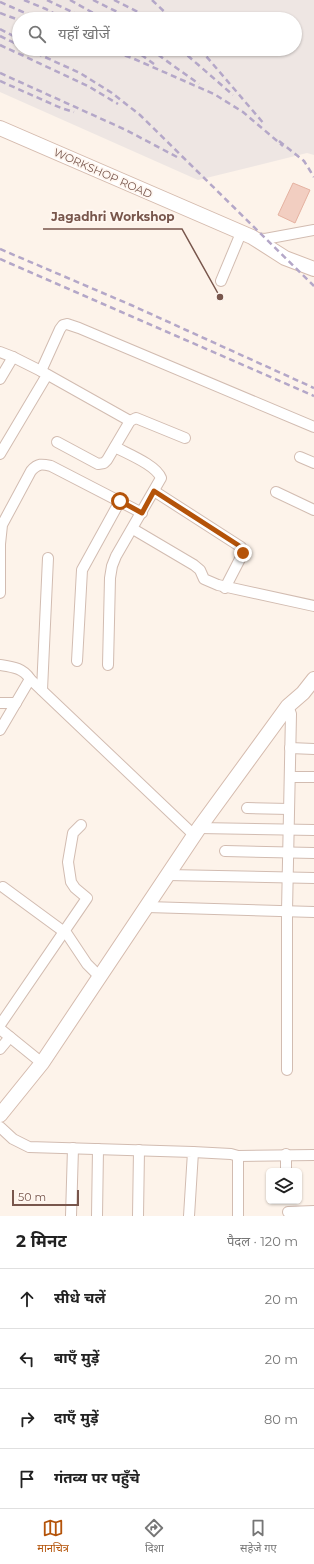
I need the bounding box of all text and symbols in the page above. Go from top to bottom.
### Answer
search box [12,12,302,56]
icon: search [26,23,48,45]
text: यहाँ खोजें [58,24,110,43]
street label: WORKSHOP ROAD [51,145,155,201]
callout: Jagadhri Workshop [43,205,182,229]
text: Jagadhri Workshop [50,209,175,224]
route start [111,492,129,510]
route end [234,544,252,562]
map controls [266,1168,302,1204]
button: layers [266,1168,302,1204]
scale bar [12,1188,79,1207]
text: 50 m [18,1190,46,1204]
text: 2 मिनट [16,1231,67,1251]
text: पैदल · 120 m [227,1233,298,1249]
icon: ahead [16,1288,38,1310]
text: सीधे चलें [54,1288,106,1307]
text: 20 m [265,1291,298,1307]
icon: left [16,1348,38,1370]
text: बाएँ मुड़ें [54,1348,99,1367]
text: 20 m [265,1351,298,1367]
icon: right [16,1408,38,1430]
text: दाएँ मुड़ें [54,1408,99,1427]
text: 80 m [264,1411,298,1427]
icon: arrive [16,1468,38,1490]
text: गंतव्य पर पहुँचे [54,1468,140,1487]
tab: मानचित्र [37,1517,69,1556]
tab: दिशा [143,1517,165,1556]
tab: सहेजे गए [240,1517,277,1556]

